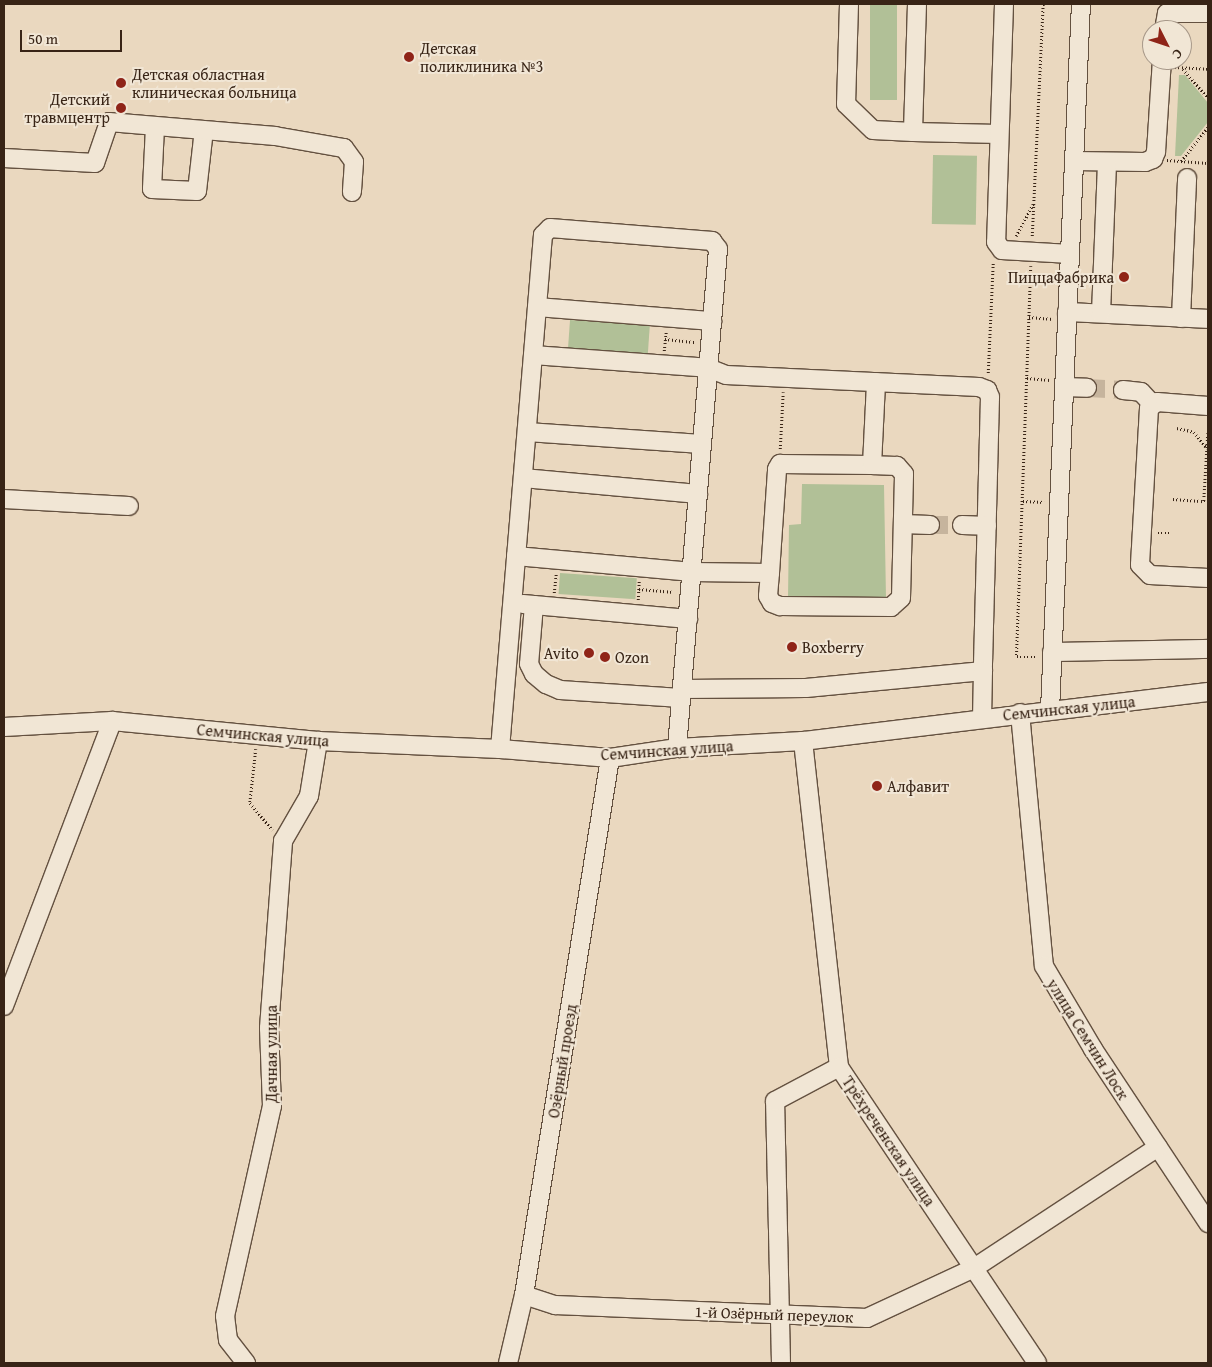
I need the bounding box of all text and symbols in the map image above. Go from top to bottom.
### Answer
scale bar [22,20,125,52]
north arrow [1142,20,1192,70]
text: 50 m [28,28,58,49]
place label: Детская поликлиника №3 [420,38,543,76]
text: С [1167,45,1188,64]
marker: Детская поликлиника №3 [402,50,416,64]
place label: Детская областная клиническая больница [132,64,297,102]
marker: Детская областная клиническая больница [114,76,128,90]
place label: Детский травмцентр [25,89,110,127]
marker: Детский травмцентр [114,101,128,115]
place label: ПиццаФабрика [1008,267,1114,287]
marker: ПиццаФабрика [1118,271,1130,283]
place label: Boxberry [802,637,864,657]
marker: Boxberry [786,641,798,653]
place label: Avito [544,643,579,663]
marker: Avito [583,647,595,659]
place label: Ozon [615,647,649,667]
marker: Ozon [599,651,611,663]
street label: Семчинская улица [1002,692,1136,724]
street label: Семчинская улица [196,720,330,750]
street label: Семчинская улица [600,736,734,764]
place label: Алфавит [887,776,949,796]
marker: Алфавит [871,780,883,792]
street label: улица Семчин Лоск [1043,975,1133,1103]
street label: Озёрный проезд [544,1003,580,1119]
street label: Дачная улица [261,1005,281,1103]
street label: Трёхреченская улица [838,1072,940,1210]
street label: 1-й Озёрный переулок [694,1302,854,1326]

